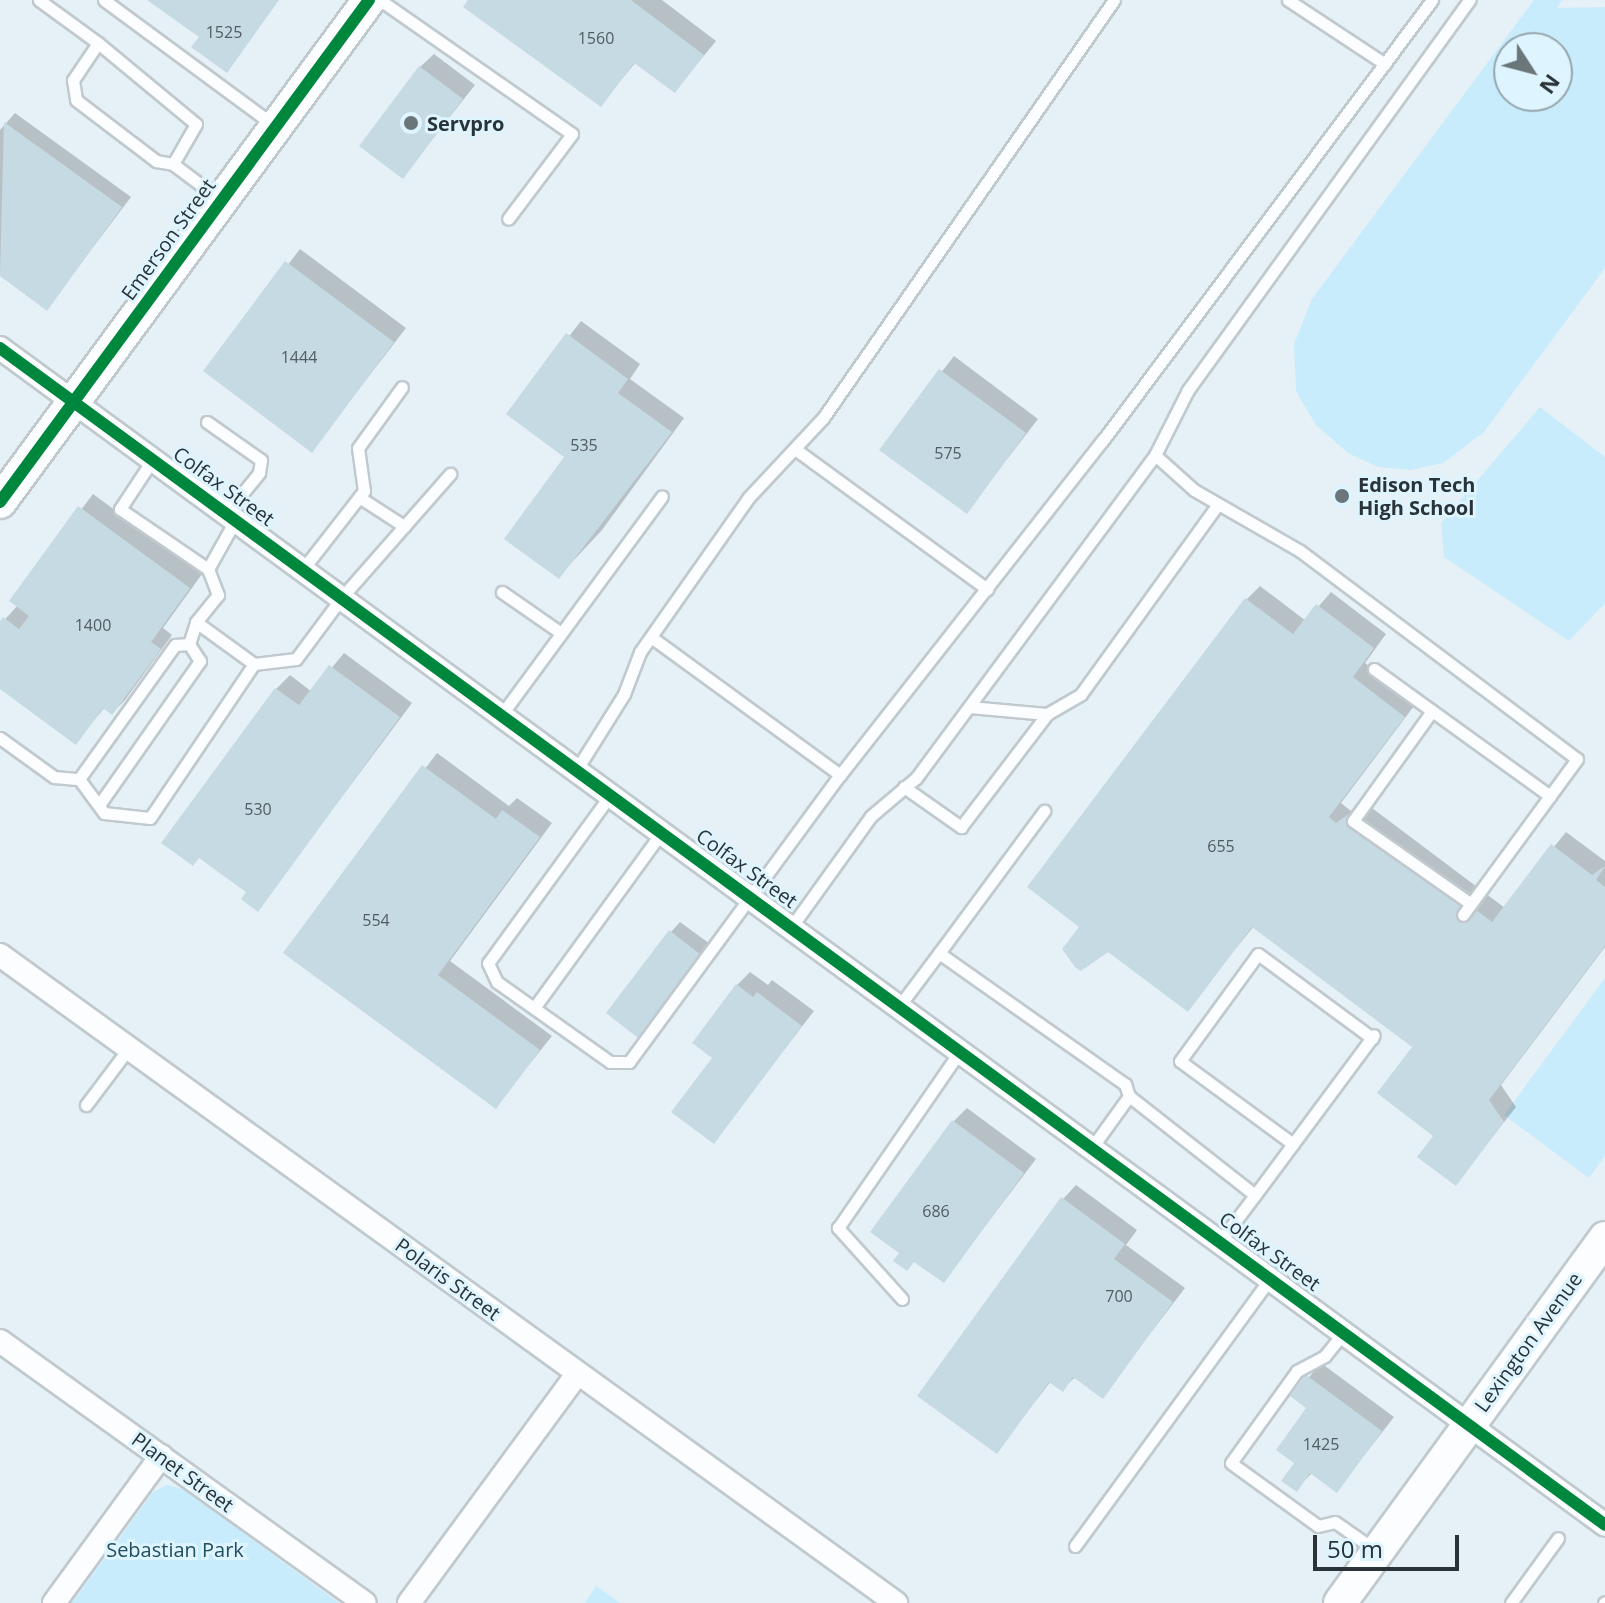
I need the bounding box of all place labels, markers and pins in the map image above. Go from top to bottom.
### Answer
place label: Servpro [427,111,504,135]
marker: Servpro [402,114,420,132]
place label: Edison Tech High School [1358,472,1475,519]
marker: Edison Tech High School [1333,487,1351,505]

